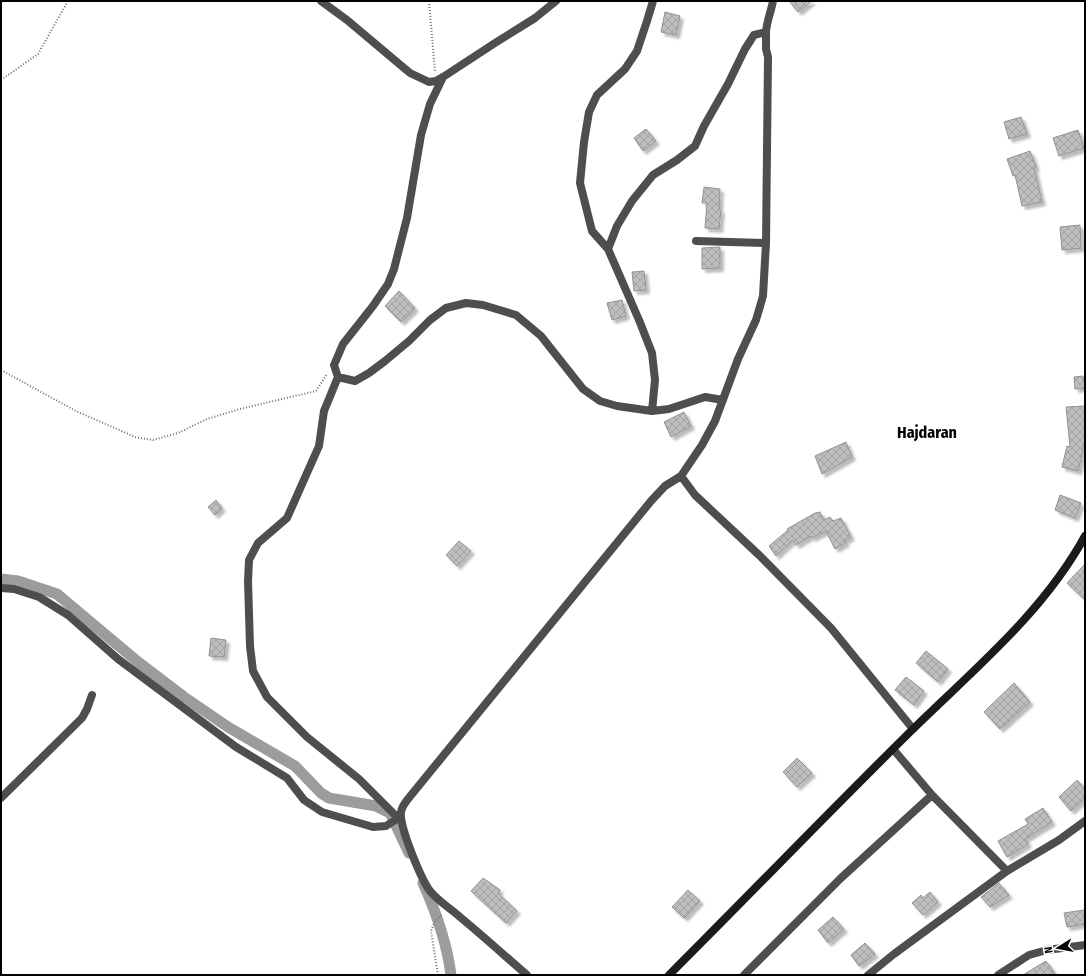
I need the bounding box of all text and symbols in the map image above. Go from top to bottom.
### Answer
district label: Hajdaran [897,423,957,442]
north arrow [1038,928,1078,968]
text: N [1042,945,1056,954]

